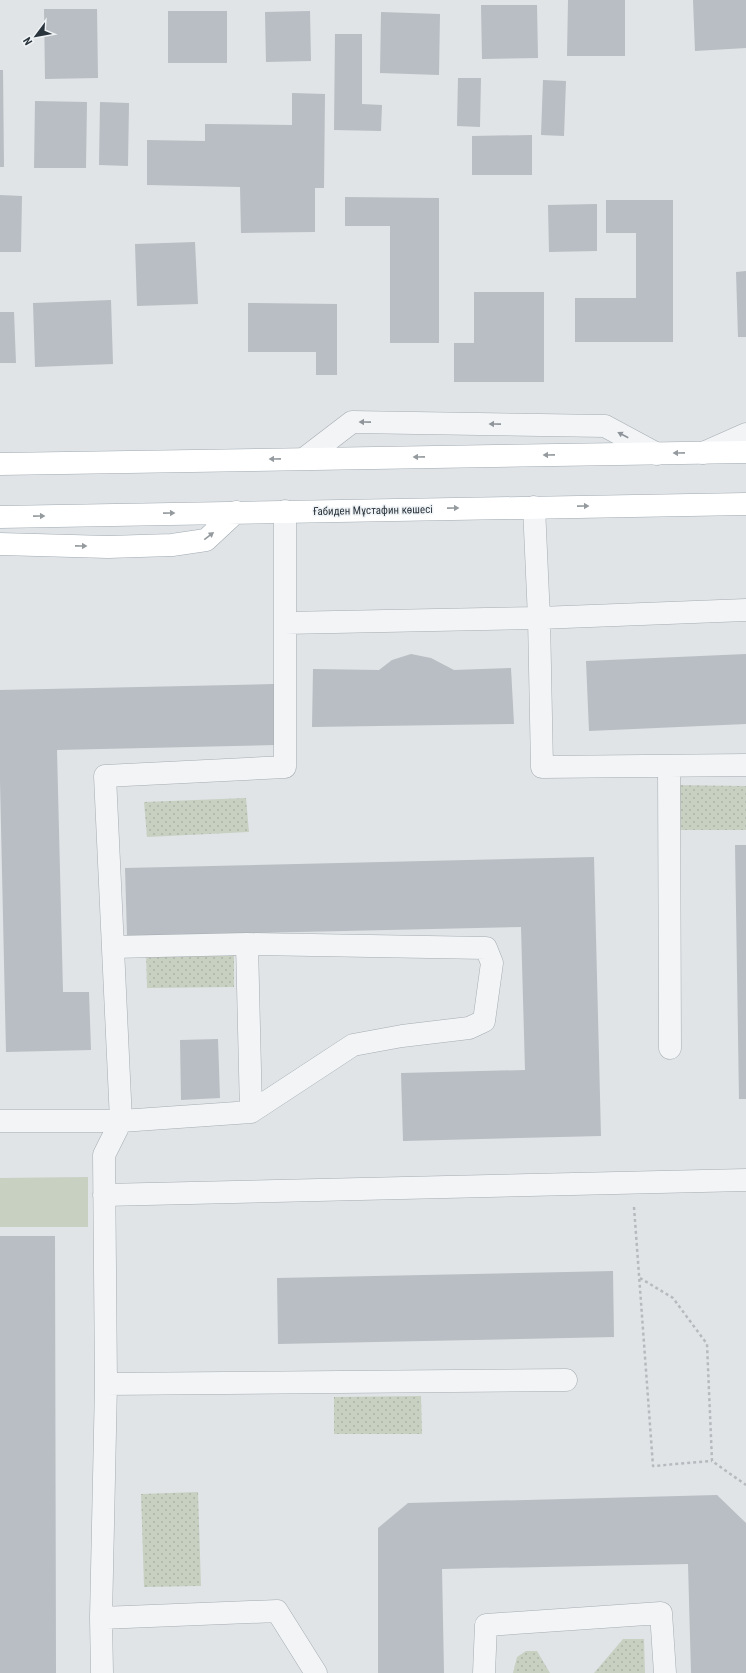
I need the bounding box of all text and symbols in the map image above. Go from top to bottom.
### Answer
north arrow [16,16,56,56]
text: N [21,35,35,47]
one-way arrow [358,419,371,425]
one-way arrow [488,421,501,427]
one-way arrow [617,432,628,439]
one-way arrow [672,450,685,456]
one-way arrow [542,452,555,458]
one-way arrow [412,454,425,460]
one-way arrow [268,456,281,462]
street label: Ғабиден Мұстафин көшесі [313,503,433,518]
one-way arrow [577,503,590,509]
one-way arrow [447,505,460,511]
one-way arrow [163,510,176,516]
one-way arrow [33,513,46,519]
one-way arrow [204,532,214,540]
one-way arrow [75,543,88,549]

